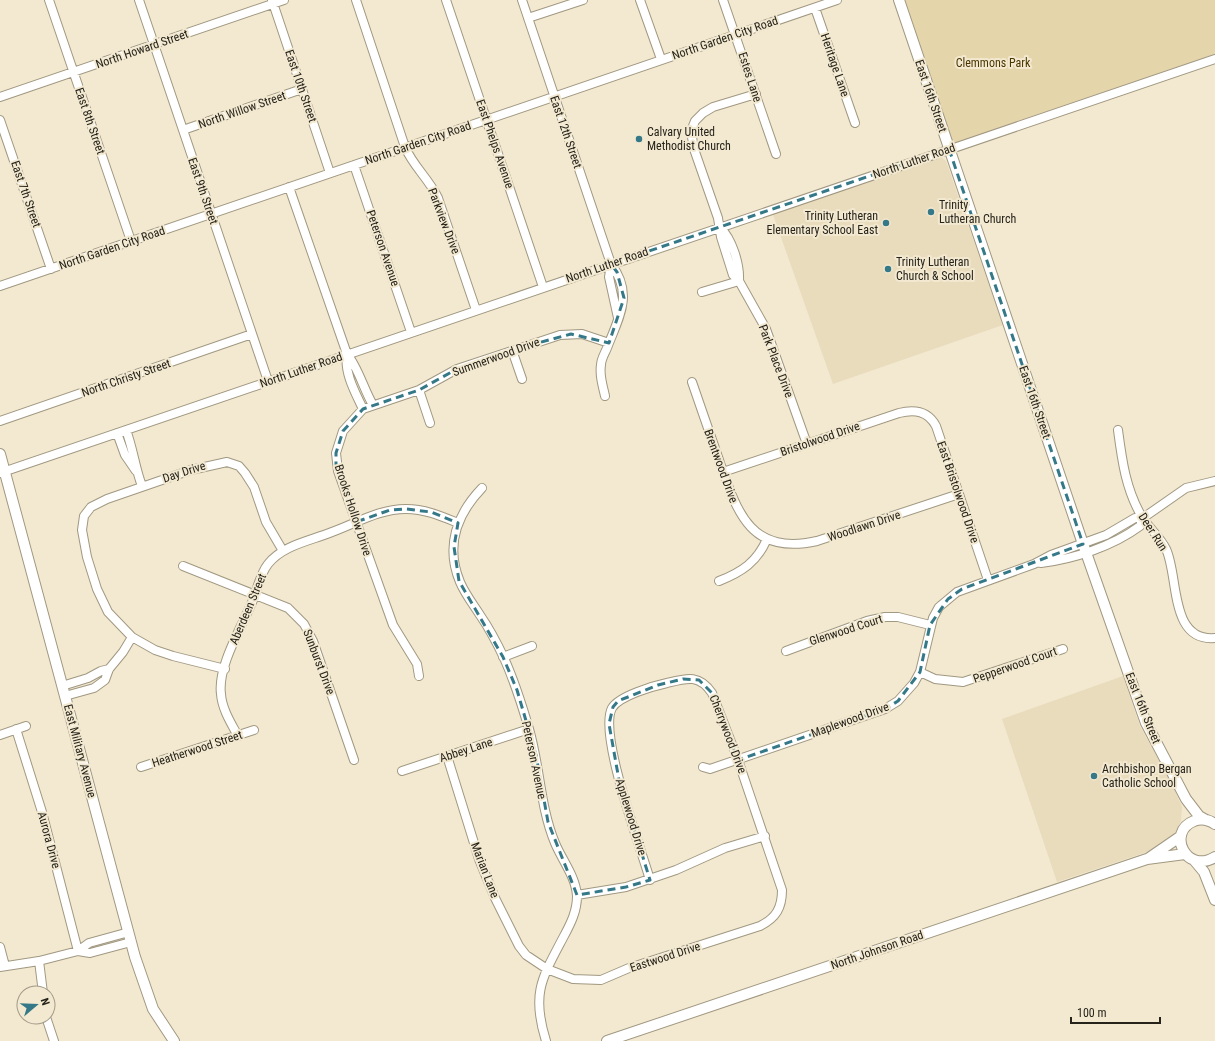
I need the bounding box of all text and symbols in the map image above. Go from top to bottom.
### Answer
street label: North Garden City Road [670,13,780,63]
street label: North Howard Street [94,26,191,71]
street label: Heritage Lane [818,32,852,99]
street label: East 10th Street [282,48,320,124]
street label: Estes Lane [735,50,765,104]
park label: Clemmons Park [956,56,1031,70]
street label: East 16th Street [912,58,950,134]
street label: East 8th Street [72,86,108,157]
street label: North Willow Street [196,88,288,132]
street label: East 12th Street [547,94,585,170]
street label: East Phelps Avenue [473,98,517,191]
street label: North Garden City Road [363,118,473,168]
place label: Calvary United Methodist Church [647,125,731,153]
marker: Calvary United Methodist Church [634,134,644,144]
street label: North Luther Road [871,140,957,182]
street label: East 9th Street [185,156,221,227]
street label: East 7th Street [8,159,44,230]
street label: Parkview Drive [425,186,463,256]
place label: Trinity Lutheran Church [939,198,1016,226]
marker: Trinity Lutheran Church [926,207,936,217]
street label: Peterson Avenue [363,208,403,288]
place label: Trinity Lutheran Elementary School East [767,209,878,237]
marker: Trinity Lutheran Elementary School East [881,218,891,228]
street label: North Garden City Road [57,223,167,273]
street label: North Luther Road [564,244,650,286]
place label: Trinity Lutheran Church & School [896,255,974,283]
marker: Trinity Lutheran Church & School [883,264,893,274]
street label: Park Place Drive [756,322,796,400]
street label: Summerwood Drive [450,335,542,379]
street label: North Luther Road [258,349,344,391]
street label: North Christy Street [80,356,173,400]
street label: East 16th Street [1016,364,1054,440]
street label: Bristolwood Drive [778,419,862,459]
street label: Brentwood Drive [701,427,741,505]
street label: East Bristolwood Drive [934,439,982,545]
street label: Day Drive [161,458,208,485]
street label: Brooks Hollow Drive [332,463,374,558]
street label: Woodlawn Drive [826,508,903,544]
street label: Deer Run [1136,510,1171,554]
street label: Aberdeen Street [227,571,269,647]
street label: Glenwood Court [808,611,885,648]
street label: Sunburst Drive [300,627,338,697]
street label: Pepperwood Court [971,644,1059,686]
street label: East 16th Street [1122,670,1164,746]
street label: Cherrywood Drive [707,693,750,776]
street label: Maplewood Drive [809,699,891,741]
street label: East Military Avenue [61,703,99,800]
street label: Peterson Avenue [519,720,549,801]
street label: Heatherwood Street [150,728,244,770]
street label: Abbey Lane [438,735,495,765]
place label: Archbishop Bergan Catholic School [1102,762,1192,790]
marker: Archbishop Bergan Catholic School [1089,771,1099,781]
street label: Applewood Drive [613,777,649,857]
street label: Aurora Drive [35,810,63,870]
street label: Marian Lane [468,840,502,900]
street label: North Johnson Road [829,928,925,972]
street label: Eastwood Drive [628,939,702,975]
north arrow [16,985,56,1025]
text: N [38,997,52,1007]
scale bar [1071,999,1160,1025]
text: 100 m [1077,1006,1107,1020]

